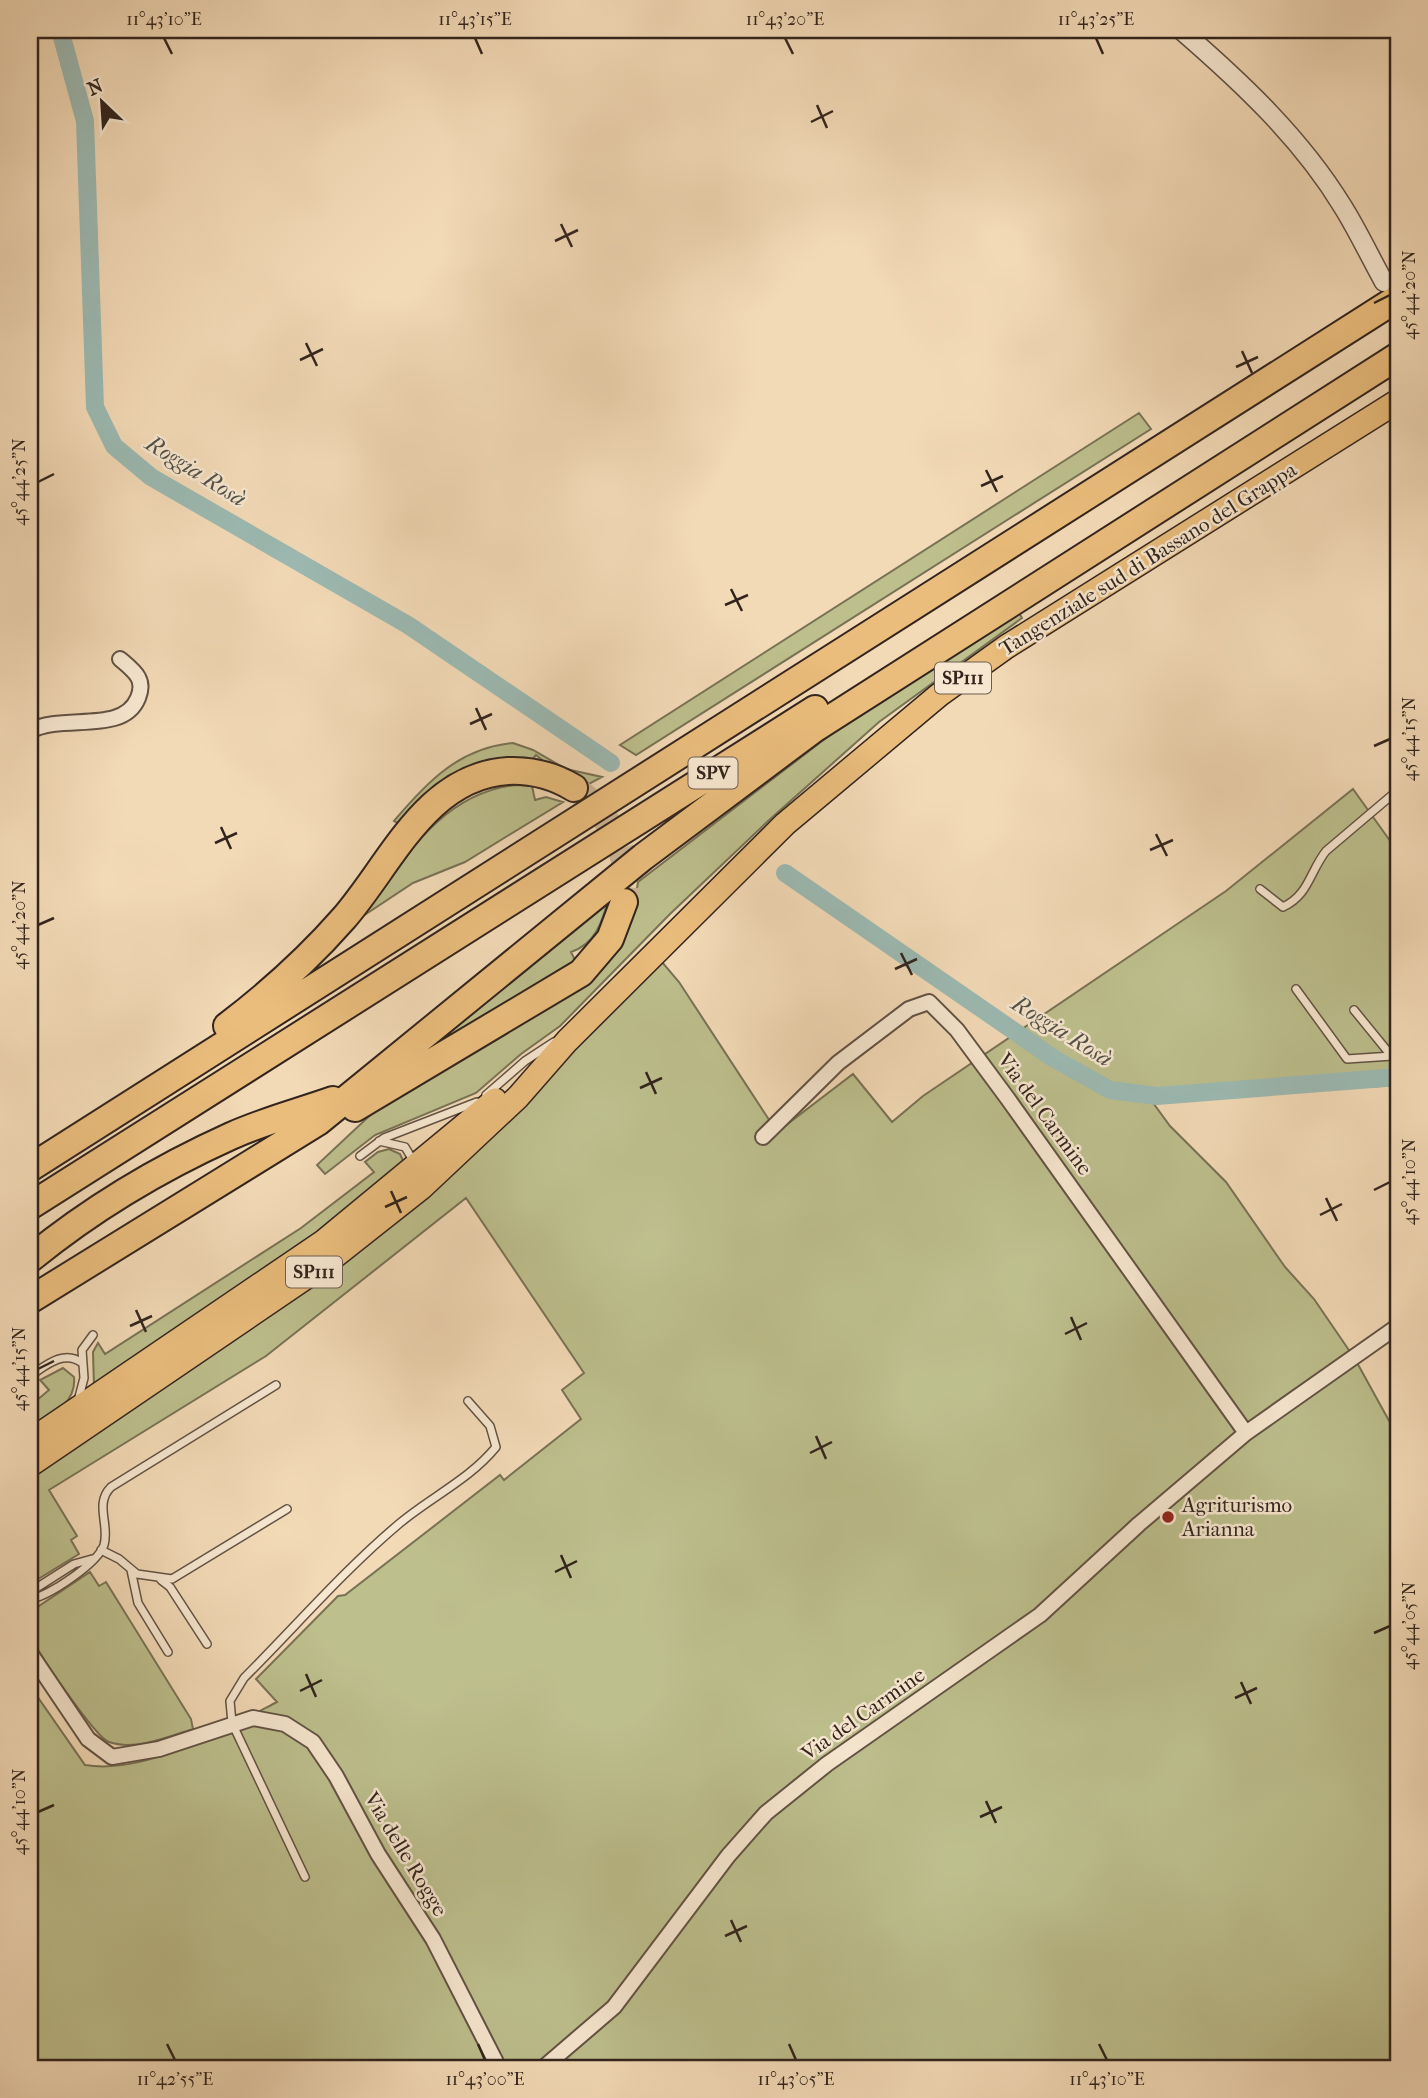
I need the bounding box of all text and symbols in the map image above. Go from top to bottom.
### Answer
text: 11°43'10"E [126,9,202,30]
text: 11°43'15"E [438,9,512,30]
text: 11°43'20"E [746,9,824,30]
text: 11°43'25"E [1058,9,1134,30]
north arrow [66,66,136,136]
text: N [84,74,107,101]
text: 45°44'20"N [1399,250,1420,340]
water label: Roggia Rosà [139,429,251,512]
text: 45°44'25"N [9,438,30,526]
street label: Tangenziale sud di Bassano del Grappa [995,457,1301,661]
road number: SP111 [935,663,991,694]
text: 45°44'15"N [1399,696,1420,781]
road number: SPV [688,758,738,788]
text: 45°44'20"N [9,880,30,970]
water label: Roggia Rosà [1005,989,1117,1072]
street label: Via del Carmine [992,1047,1097,1180]
text: 45°44'10"N [1399,1138,1420,1225]
road number: SP111 [286,1256,342,1288]
text: 45°44'15"N [9,1326,30,1411]
place label: Agriturismo Arianna [1181,1493,1292,1541]
marker: Agriturismo Arianna [1160,1509,1176,1525]
text: 45°44'05"N [1399,1582,1420,1670]
street label: Via del Carmine [796,1663,929,1766]
text: 45°44'10"N [9,1768,30,1855]
street label: Via delle Rogge [359,1787,452,1920]
text: 11°42'55"E [137,2069,213,2090]
text: 11°43'00"E [445,2069,525,2090]
text: 11°43'05"E [758,2069,834,2090]
text: 11°43'10"E [1069,2069,1145,2090]

